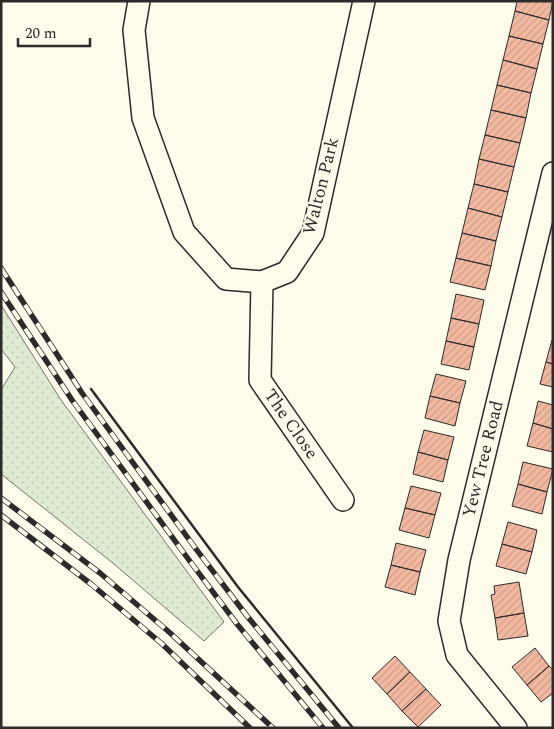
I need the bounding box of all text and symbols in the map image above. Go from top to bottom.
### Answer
scale bar [18,15,90,47]
text: 20 m [25,22,57,45]
street label: Walton Park [296,134,346,238]
street label: The Close [257,383,325,465]
street label: Yew Tree Road [455,398,511,520]

